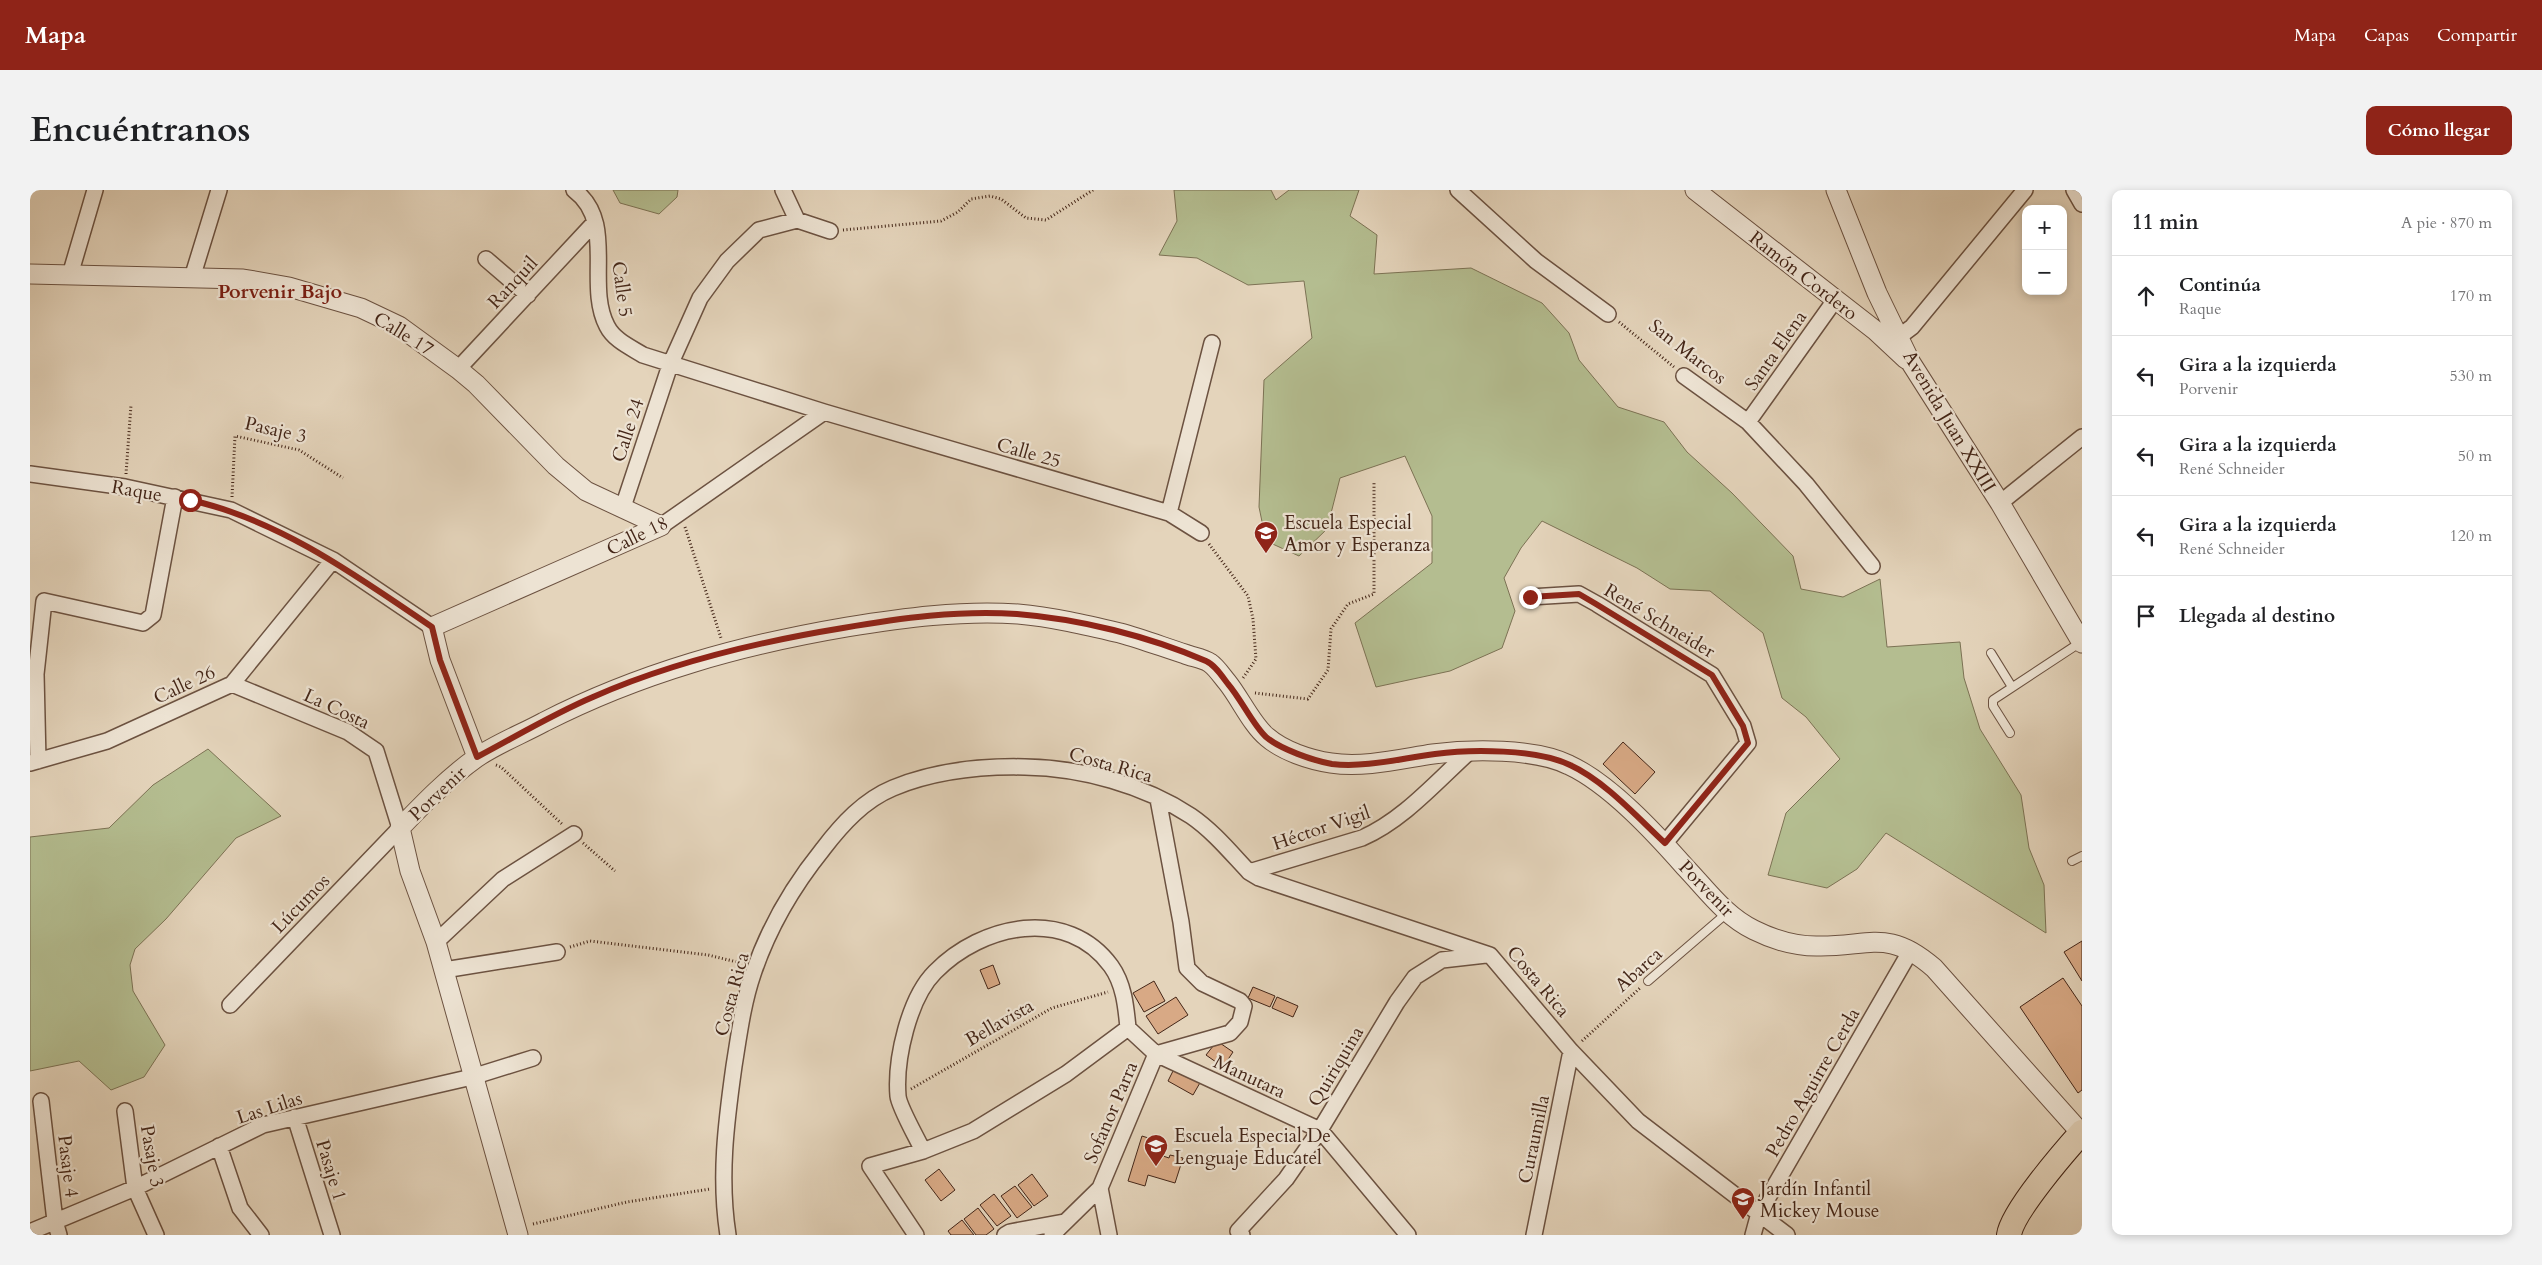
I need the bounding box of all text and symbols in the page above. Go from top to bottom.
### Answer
text: Mapa [25,19,86,52]
text: Mapa [2294,23,2336,48]
text: Capas [2364,23,2409,48]
text: Compartir [2437,23,2517,48]
text: Encuéntranos [30,106,251,154]
button: Cómo llegar [2366,106,2512,155]
map controls [2022,205,2067,295]
button: + [2022,205,2067,250]
text: 11 min [2132,208,2199,237]
text: A pie · 870 m [2401,212,2492,234]
street label: Ramón Cordero [1744,225,1863,326]
button: − [2022,250,2067,295]
street label: Ranquil [482,251,544,315]
street label: Calle 5 [605,260,639,319]
text: Continúa [2179,272,2261,298]
district label: Porvenir Bajo [218,278,342,305]
icon: ahead [2132,282,2160,310]
text: 170 m [2450,285,2492,307]
text: Raque [2179,298,2222,320]
street label: Santa Elena [1739,305,1813,396]
street label: Calle 17 [369,306,439,362]
street label: San Marcos [1643,313,1732,390]
street label: Avenida Juan XXIII [1896,346,2002,497]
text: Gira a la izquierda [2179,352,2337,378]
icon: left [2132,362,2160,390]
text: 530 m [2450,365,2492,387]
text: Porvenir [2179,378,2238,400]
street label: Calle 24 [605,395,651,466]
street label: Pasaje 3 [242,410,309,450]
street label: Calle 25 [994,431,1064,474]
text: Gira a la izquierda [2179,432,2337,458]
icon: left [2132,442,2160,470]
text: 50 m [2458,445,2492,467]
text: René Schneider [2179,458,2285,480]
street label: Raque [110,474,164,508]
route start [179,489,202,512]
street label: Calle 18 [602,510,673,562]
place label: Escuela Especial Amor y Esperanza [1284,510,1431,558]
text: Gira a la izquierda [2179,512,2337,538]
school or university icon: Escuela Especial Amor y Esperanza [1253,520,1279,554]
icon: left [2132,522,2160,550]
text: 120 m [2450,525,2492,547]
text: René Schneider [2179,538,2285,560]
street label: René Schneider [1599,577,1720,664]
route end [1519,586,1542,609]
icon: arrive [2132,602,2160,630]
text: Llegada al destino [2179,603,2335,629]
street label: Calle 26 [149,659,220,711]
street label: La Costa [299,682,374,736]
street label: Costa Rica [1066,741,1156,789]
street label: Porvenir [403,760,472,827]
street label: Héctor Vigil [1269,799,1374,857]
street label: Porvenir [1673,855,1740,923]
street label: Lúcumos [266,868,336,939]
street label: Costa Rica [1501,940,1576,1023]
street label: Abarca [1609,941,1668,998]
street label: Costa Rica [708,949,756,1039]
street label: Bellavista [961,993,1038,1053]
street label: Pedro Aguirre Cerda [1760,1003,1866,1162]
street label: Quiriquina [1302,1022,1370,1112]
street label: Manutara [1209,1049,1290,1105]
street label: Sofanor Parra [1078,1057,1144,1167]
street label: Las Lilas [233,1085,305,1131]
street label: Curaumilla [1512,1093,1556,1186]
street label: Pasaje 3 [134,1123,170,1189]
place label: Escuela Especial De Lenguaje Educatel [1174,1123,1331,1171]
street label: Pasaje 4 [51,1133,85,1199]
school or university icon: Escuela Especial De Lenguaje Educatel [1143,1133,1169,1167]
street label: Pasaje 1 [309,1136,353,1204]
place label: Jardín Infantil Mickey Mouse [1757,1176,1879,1224]
school or university icon: Jardín Infantil Mickey Mouse [1730,1186,1756,1220]

